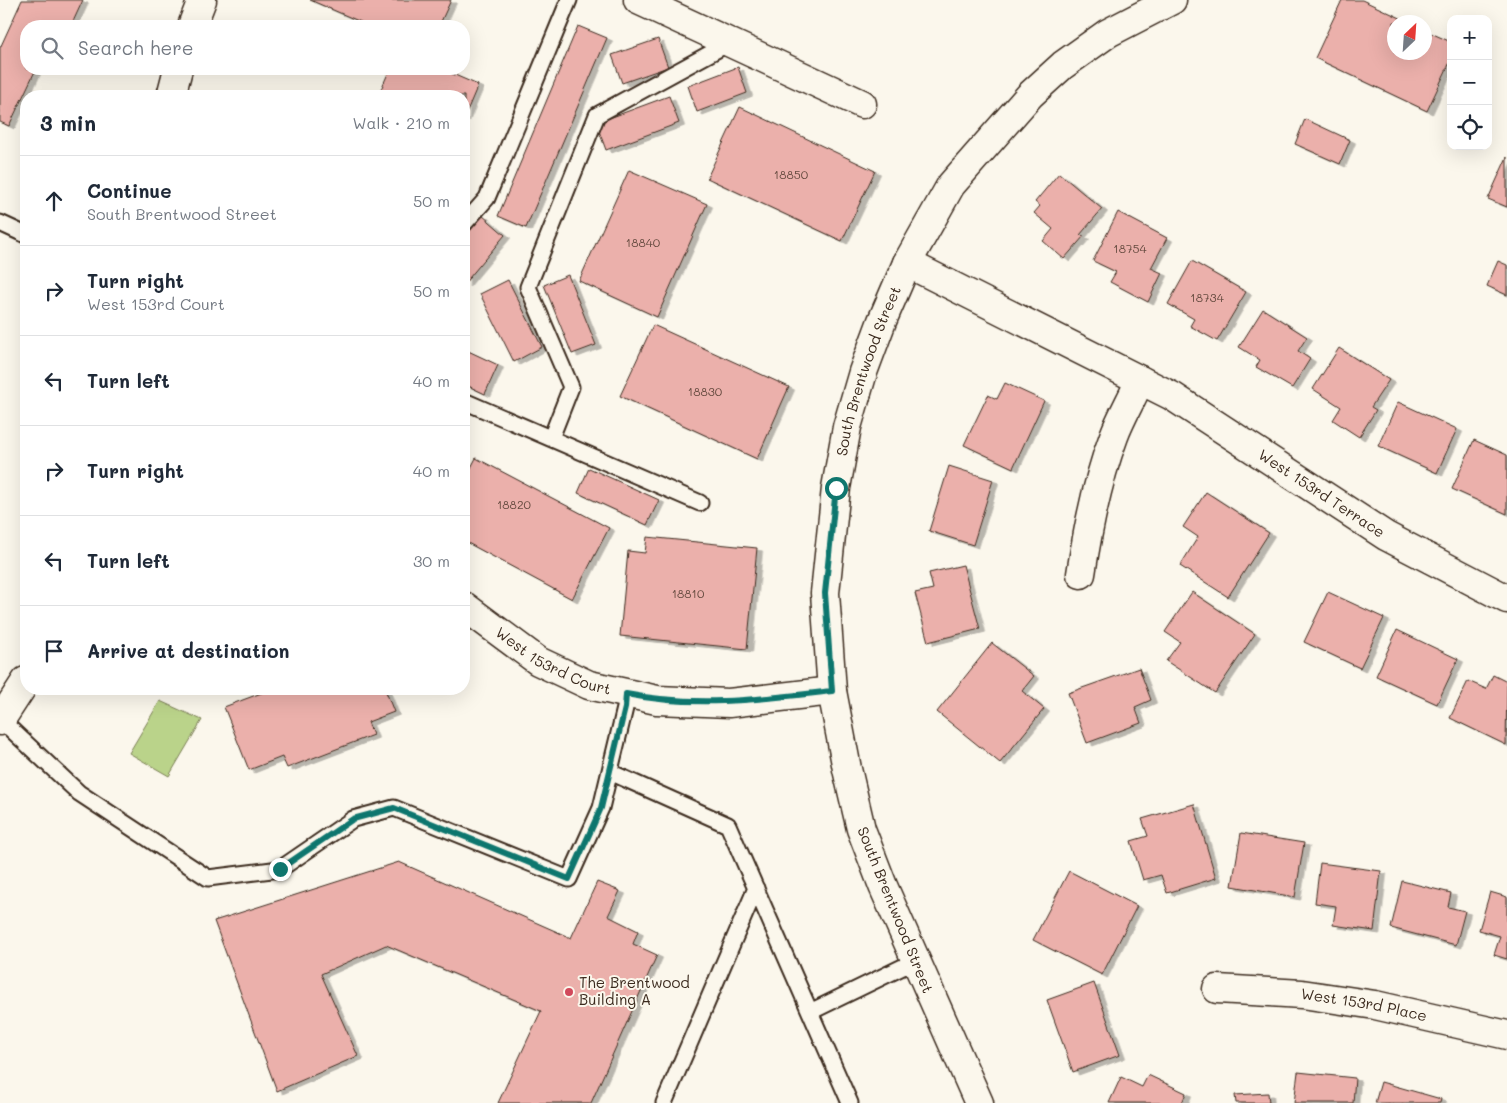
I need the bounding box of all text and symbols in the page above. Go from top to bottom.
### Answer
north arrow [1387,15,1432,60]
map controls [1447,15,1492,150]
button: + [1447,15,1492,60]
search box [20,20,470,75]
icon: search [38,34,66,62]
text: Search here [78,35,194,60]
button: − [1447,60,1492,105]
button: locate [1447,105,1492,150]
text: 3 min [40,109,96,136]
text: Walk · 210 m [352,112,450,133]
house number: 18850 [774,166,809,182]
text: Continue [87,178,172,203]
icon: ahead [40,187,68,215]
text: 50 m [413,190,450,211]
text: South Brentwood Street [87,203,277,224]
house number: 18840 [626,234,661,250]
house number: 18754 [1113,240,1147,256]
text: Turn right [87,268,184,293]
icon: right [40,277,68,305]
text: 50 m [413,280,450,301]
street label: South Brentwood Street [831,283,905,457]
house number: 18734 [1190,289,1224,305]
text: West 153rd Court [87,293,225,314]
icon: left [40,367,68,395]
text: Turn left [87,368,170,393]
text: 40 m [413,370,450,391]
house number: 18830 [688,383,723,399]
street label: West 153rd Terrace [1255,444,1389,542]
icon: right [40,457,68,485]
text: Turn right [87,458,184,483]
text: 40 m [413,460,450,481]
route start [825,477,848,500]
house number: 18820 [497,496,532,512]
icon: left [40,547,68,575]
text: Turn left [87,548,170,573]
text: 30 m [413,550,450,571]
house number: 18810 [672,585,705,601]
street label: West 153rd Court [492,622,613,699]
icon: arrive [40,637,68,665]
text: Arrive at destination [87,638,290,663]
street label: South Brentwood Street [853,823,939,996]
route end [269,858,292,881]
place label: The Brentwood Building A [579,972,690,1009]
street label: West 153rd Place [1300,983,1429,1025]
marker: The Brentwood Building A [563,986,575,998]

